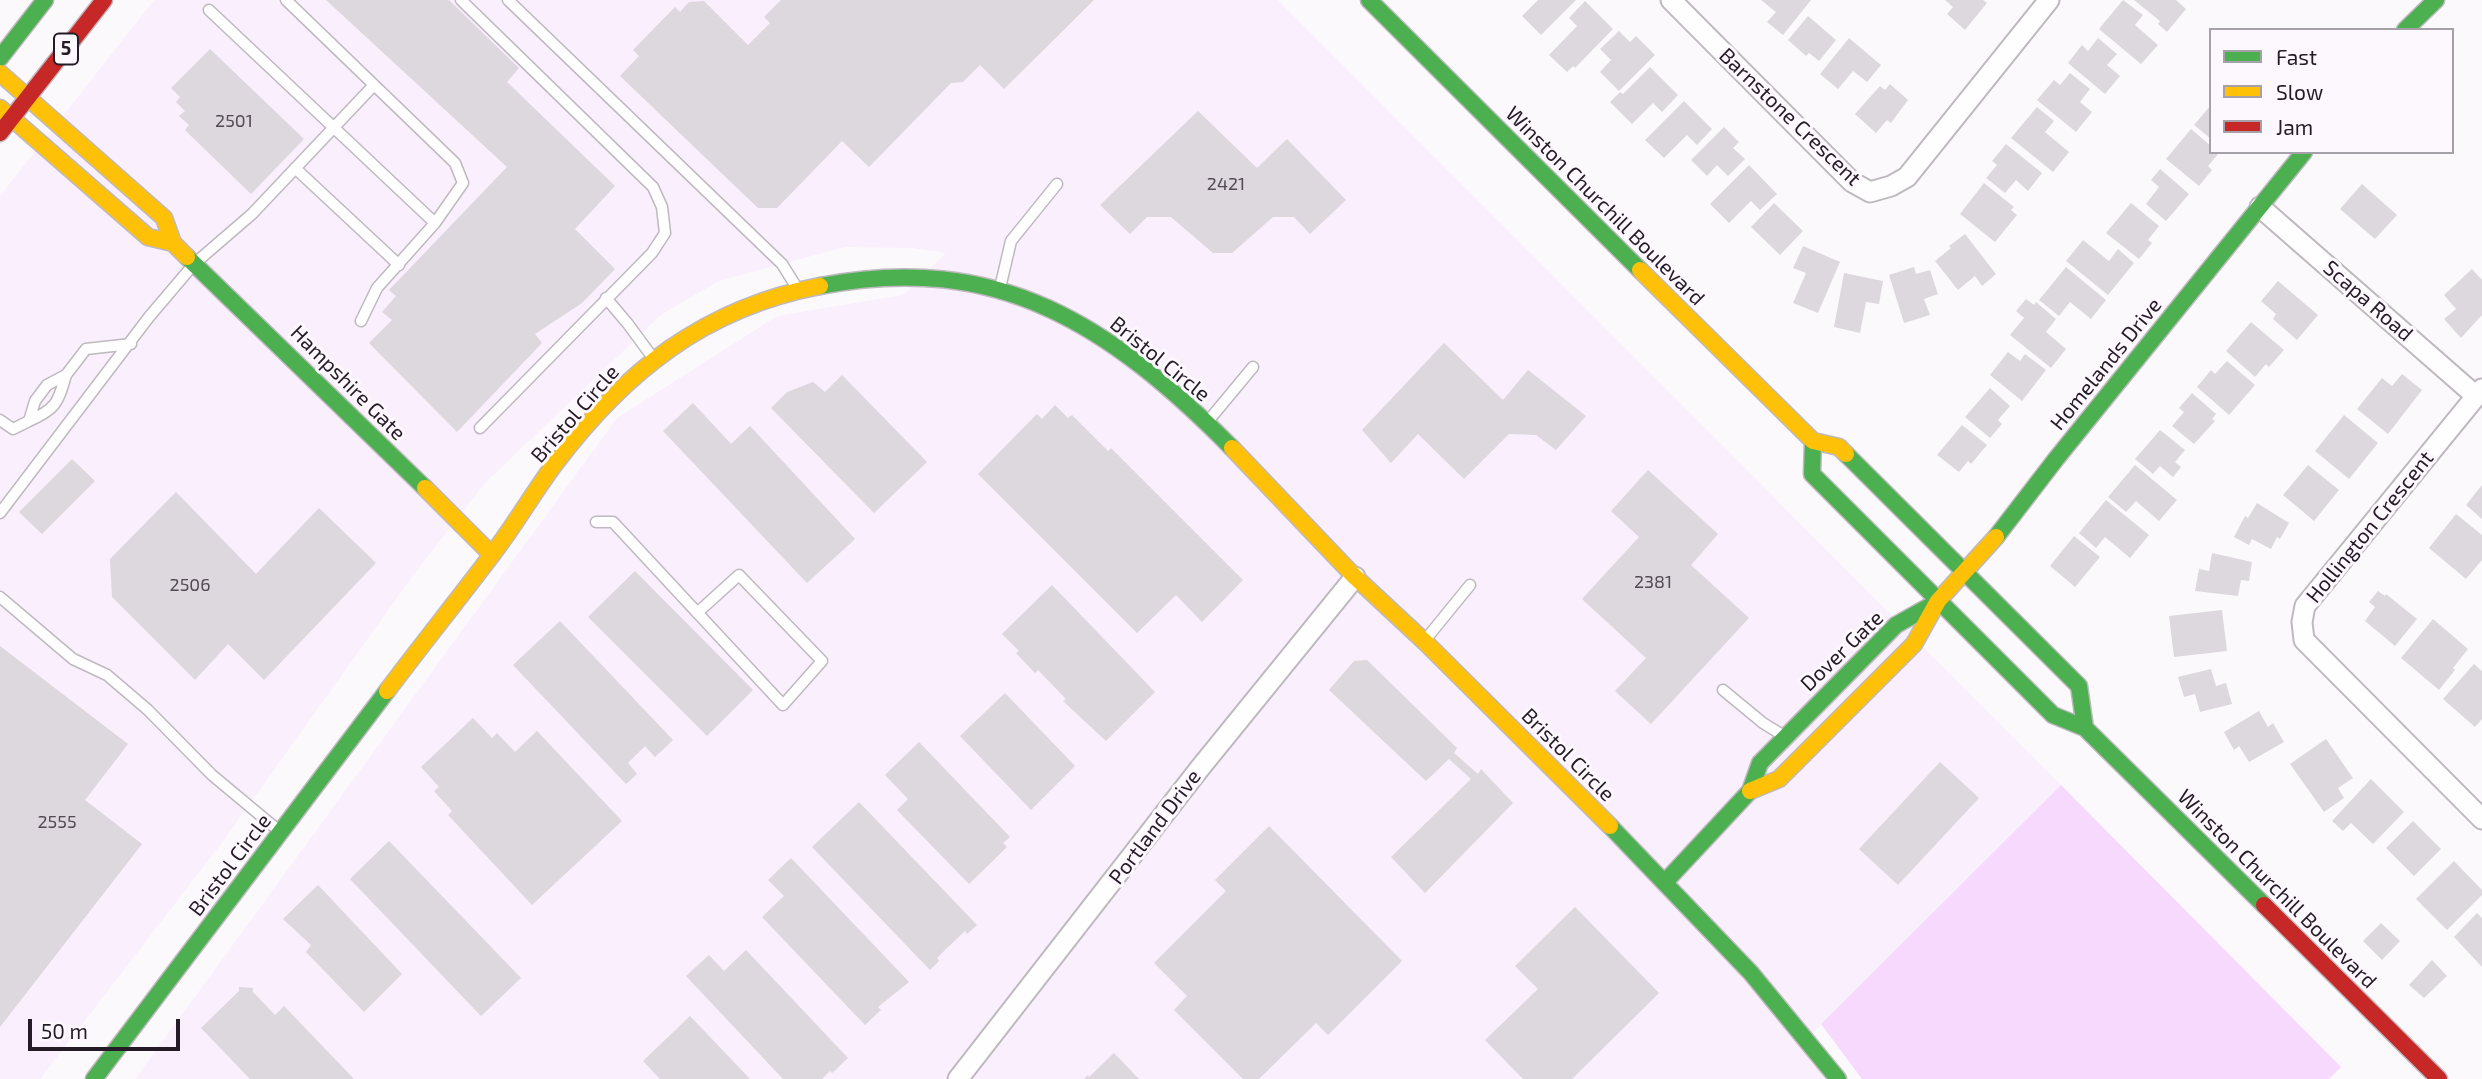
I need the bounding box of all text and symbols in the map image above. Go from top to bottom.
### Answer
legend [2209,28,2454,154]
road number: 5 [54,34,78,64]
street label: Barnstone Crescent [1714,43,1866,191]
text: Fast [2276,44,2317,69]
text: Slow [2276,79,2323,104]
street label: Winston Churchill Boulevard [1500,101,1710,311]
house number: 2501 [215,110,253,132]
text: Jam [2276,114,2313,139]
house number: 2421 [1207,173,1245,195]
street label: Scapa Road [2318,255,2418,347]
street label: Homelands Drive [2045,293,2167,435]
street label: Bristol Circle [1105,311,1215,407]
street label: Hampshire Gate [285,320,411,446]
street label: Bristol Circle [526,360,624,468]
street label: Hollington Crescent [2301,446,2439,608]
house number: 2381 [1634,571,1672,593]
house number: 2506 [170,574,210,596]
street label: Dover Gate [1795,605,1889,697]
street label: Bristol Circle [1516,703,1620,807]
street label: Portland Drive [1104,765,1206,889]
street label: Winston Churchill Boulevard [2172,784,2382,994]
street label: Bristol Circle [183,809,277,921]
house number: 2555 [37,811,77,833]
scale bar [32,1006,184,1050]
text: 50 m [41,1018,88,1043]

